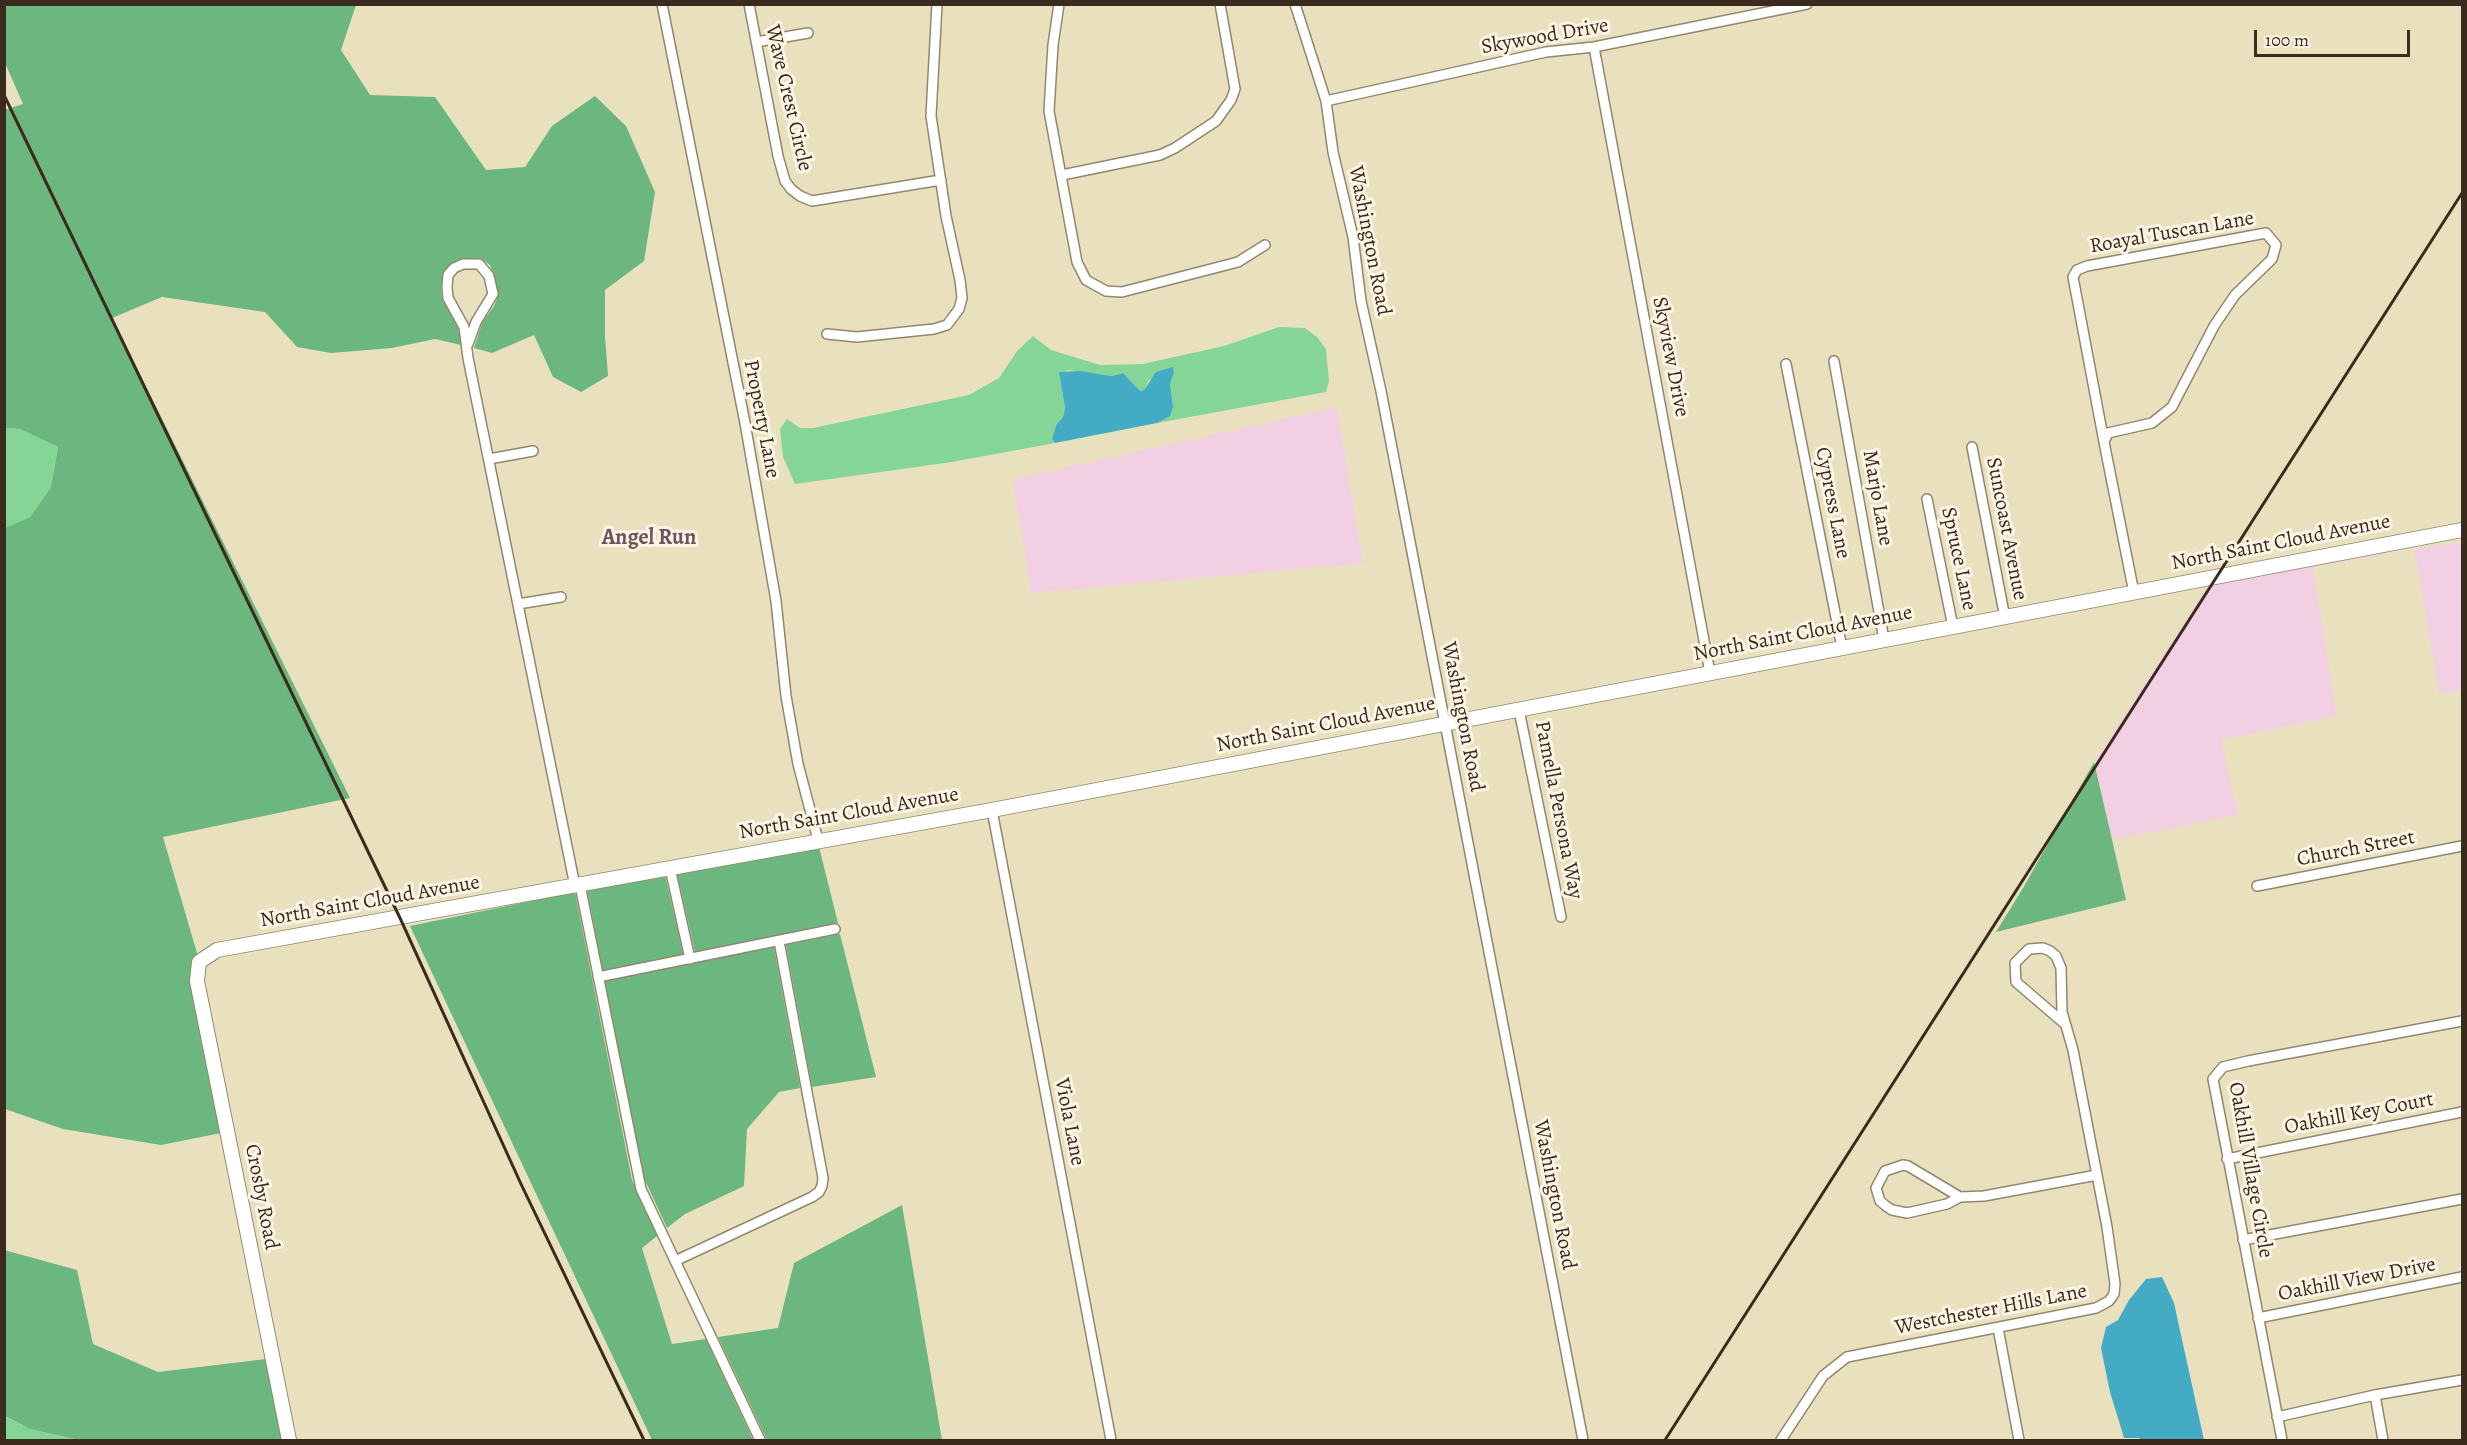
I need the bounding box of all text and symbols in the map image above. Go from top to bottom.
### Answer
street label: Skywood Drive [1479,13,1611,61]
scale bar [2257,18,2413,56]
street label: Wave Crest Circle [759,22,817,174]
text: 100 m [2265,28,2309,52]
street label: Washington Road [1342,164,1396,318]
street label: Roayal Tuscan Lane [2088,206,2256,260]
street label: Skyview Drive [1646,295,1694,419]
street label: Property Lane [737,358,785,480]
street label: Cypress Lane [1809,445,1855,561]
street label: Marjo Lane [1856,448,1898,548]
street label: Suncoast Avenue [1980,455,2032,603]
street label: Spruce Lane [1935,505,1981,613]
street label: North Saint Cloud Avenue [2169,509,2393,577]
district label: Angel Run [602,526,696,552]
street label: North Saint Cloud Avenue [1691,600,1915,668]
street label: Washington Road [1435,640,1489,794]
street label: North Saint Cloud Avenue [1214,691,1438,759]
street label: Pamella Persona Way [1528,719,1588,901]
street label: North Saint Cloud Avenue [737,782,961,846]
street label: Church Street [2295,825,2417,873]
street label: North Saint Cloud Avenue [258,870,482,934]
street label: Viola Lane [1048,1076,1090,1168]
street label: Oakhill Village Circle [2222,1080,2278,1260]
street label: Oakhill Key Court [2282,1087,2436,1141]
street label: Washington Road [1527,1118,1581,1272]
street label: Crosby Road [238,1142,284,1252]
street label: Oakhill View Drive [2276,1252,2438,1308]
street label: Westchester Hills Lane [1893,1279,2089,1341]

